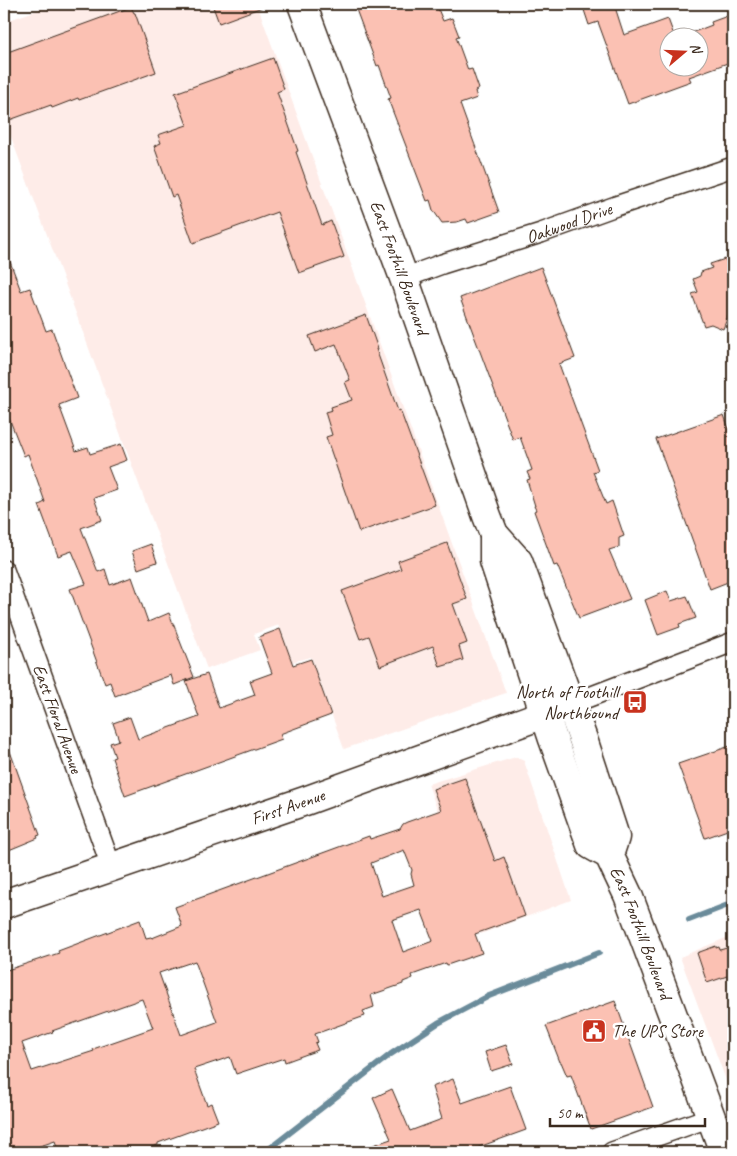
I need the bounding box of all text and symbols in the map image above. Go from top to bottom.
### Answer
north arrow [660,28,710,78]
text: N [686,41,706,57]
street label: Oakwood Drive [524,197,616,248]
street label: East Foothill Boulevard [365,198,435,340]
street label: East Floral Avenue [28,661,88,777]
place label: North of Foothill Northbound [516,681,621,724]
bus stop icon: North of Foothill Northbound [622,689,648,715]
street label: First Avenue [248,783,329,830]
street label: East Foothill Boulevard [605,863,678,1005]
public building icon: The UPS Store [581,1018,607,1044]
place label: The UPS Store [612,1020,704,1042]
scale bar [550,1096,704,1128]
text: 50 m [557,1104,584,1123]

